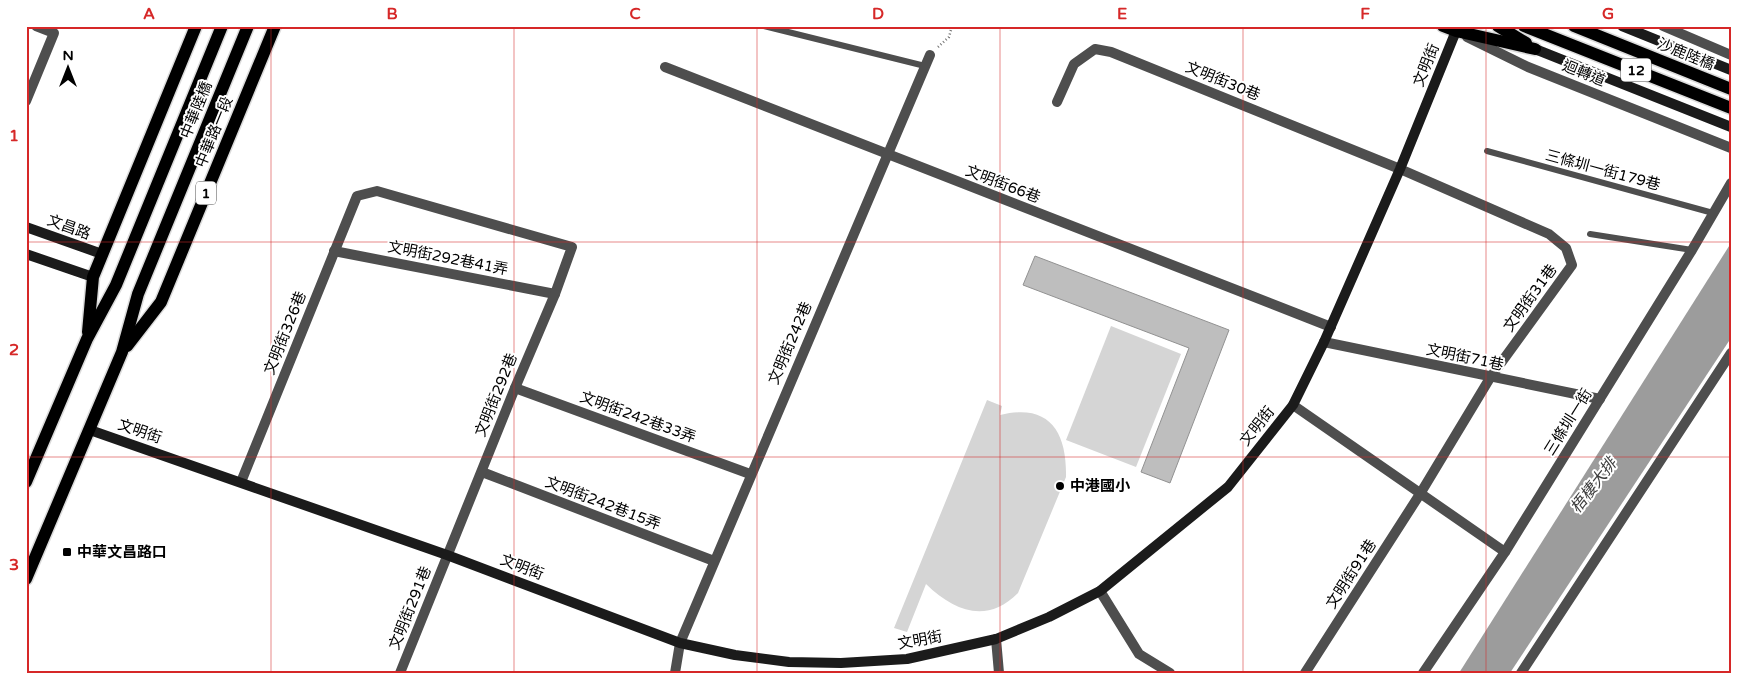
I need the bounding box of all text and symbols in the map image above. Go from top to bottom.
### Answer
text: A [143,4,155,24]
text: B [386,4,398,24]
text: C [629,4,641,24]
text: D [872,4,884,24]
text: E [1117,4,1127,24]
text: F [1360,4,1370,24]
text: G [1602,4,1614,24]
street label: 沙鹿陸橋 [1655,34,1717,74]
street label: 文明街 [1409,41,1443,89]
north arrow [42,42,92,92]
text: N [62,47,74,64]
street label: 迴轉道 [1560,56,1608,90]
street label: 文明街30巷 [1183,58,1263,104]
road number: 12 [1621,58,1651,82]
street label: 中華陸橋 [176,79,216,141]
street label: 中華路一段 [192,94,236,170]
text: 1 [9,126,19,146]
street label: 三條圳一街179巷 [1544,146,1662,194]
street label: 文明街66巷 [963,161,1043,207]
road number: 1 [196,182,216,204]
street label: 文昌路 [45,211,93,243]
street label: 文明街292巷41弄 [386,238,510,278]
street label: 文明街31巷 [1500,261,1560,335]
street label: 文明街326巷 [260,289,310,377]
street label: 文明街242巷 [764,299,816,387]
text: 2 [9,340,19,360]
street label: 文明街71巷 [1425,340,1505,374]
street label: 文明街292巷 [471,351,521,439]
street label: 三條圳一街 [1540,385,1596,459]
street label: 文明街242巷33弄 [578,388,698,446]
street label: 文明街 [1236,403,1278,449]
street label: 文明街 [116,415,164,447]
water label: 梧棲大排 [1566,453,1623,517]
street label: 文明街242巷15弄 [543,473,663,533]
place label: 中港國小 [1070,477,1131,495]
marker: 中港國小 [1054,480,1066,492]
street label: 文明街91巷 [1322,536,1380,612]
place label: 中華文昌路口 [77,543,167,561]
marker: 中華文昌路口 [61,546,73,558]
street label: 文明街 [498,551,546,583]
text: 3 [9,555,19,575]
street label: 文明街291巷 [385,564,435,652]
street label: 文明街 [896,627,944,653]

